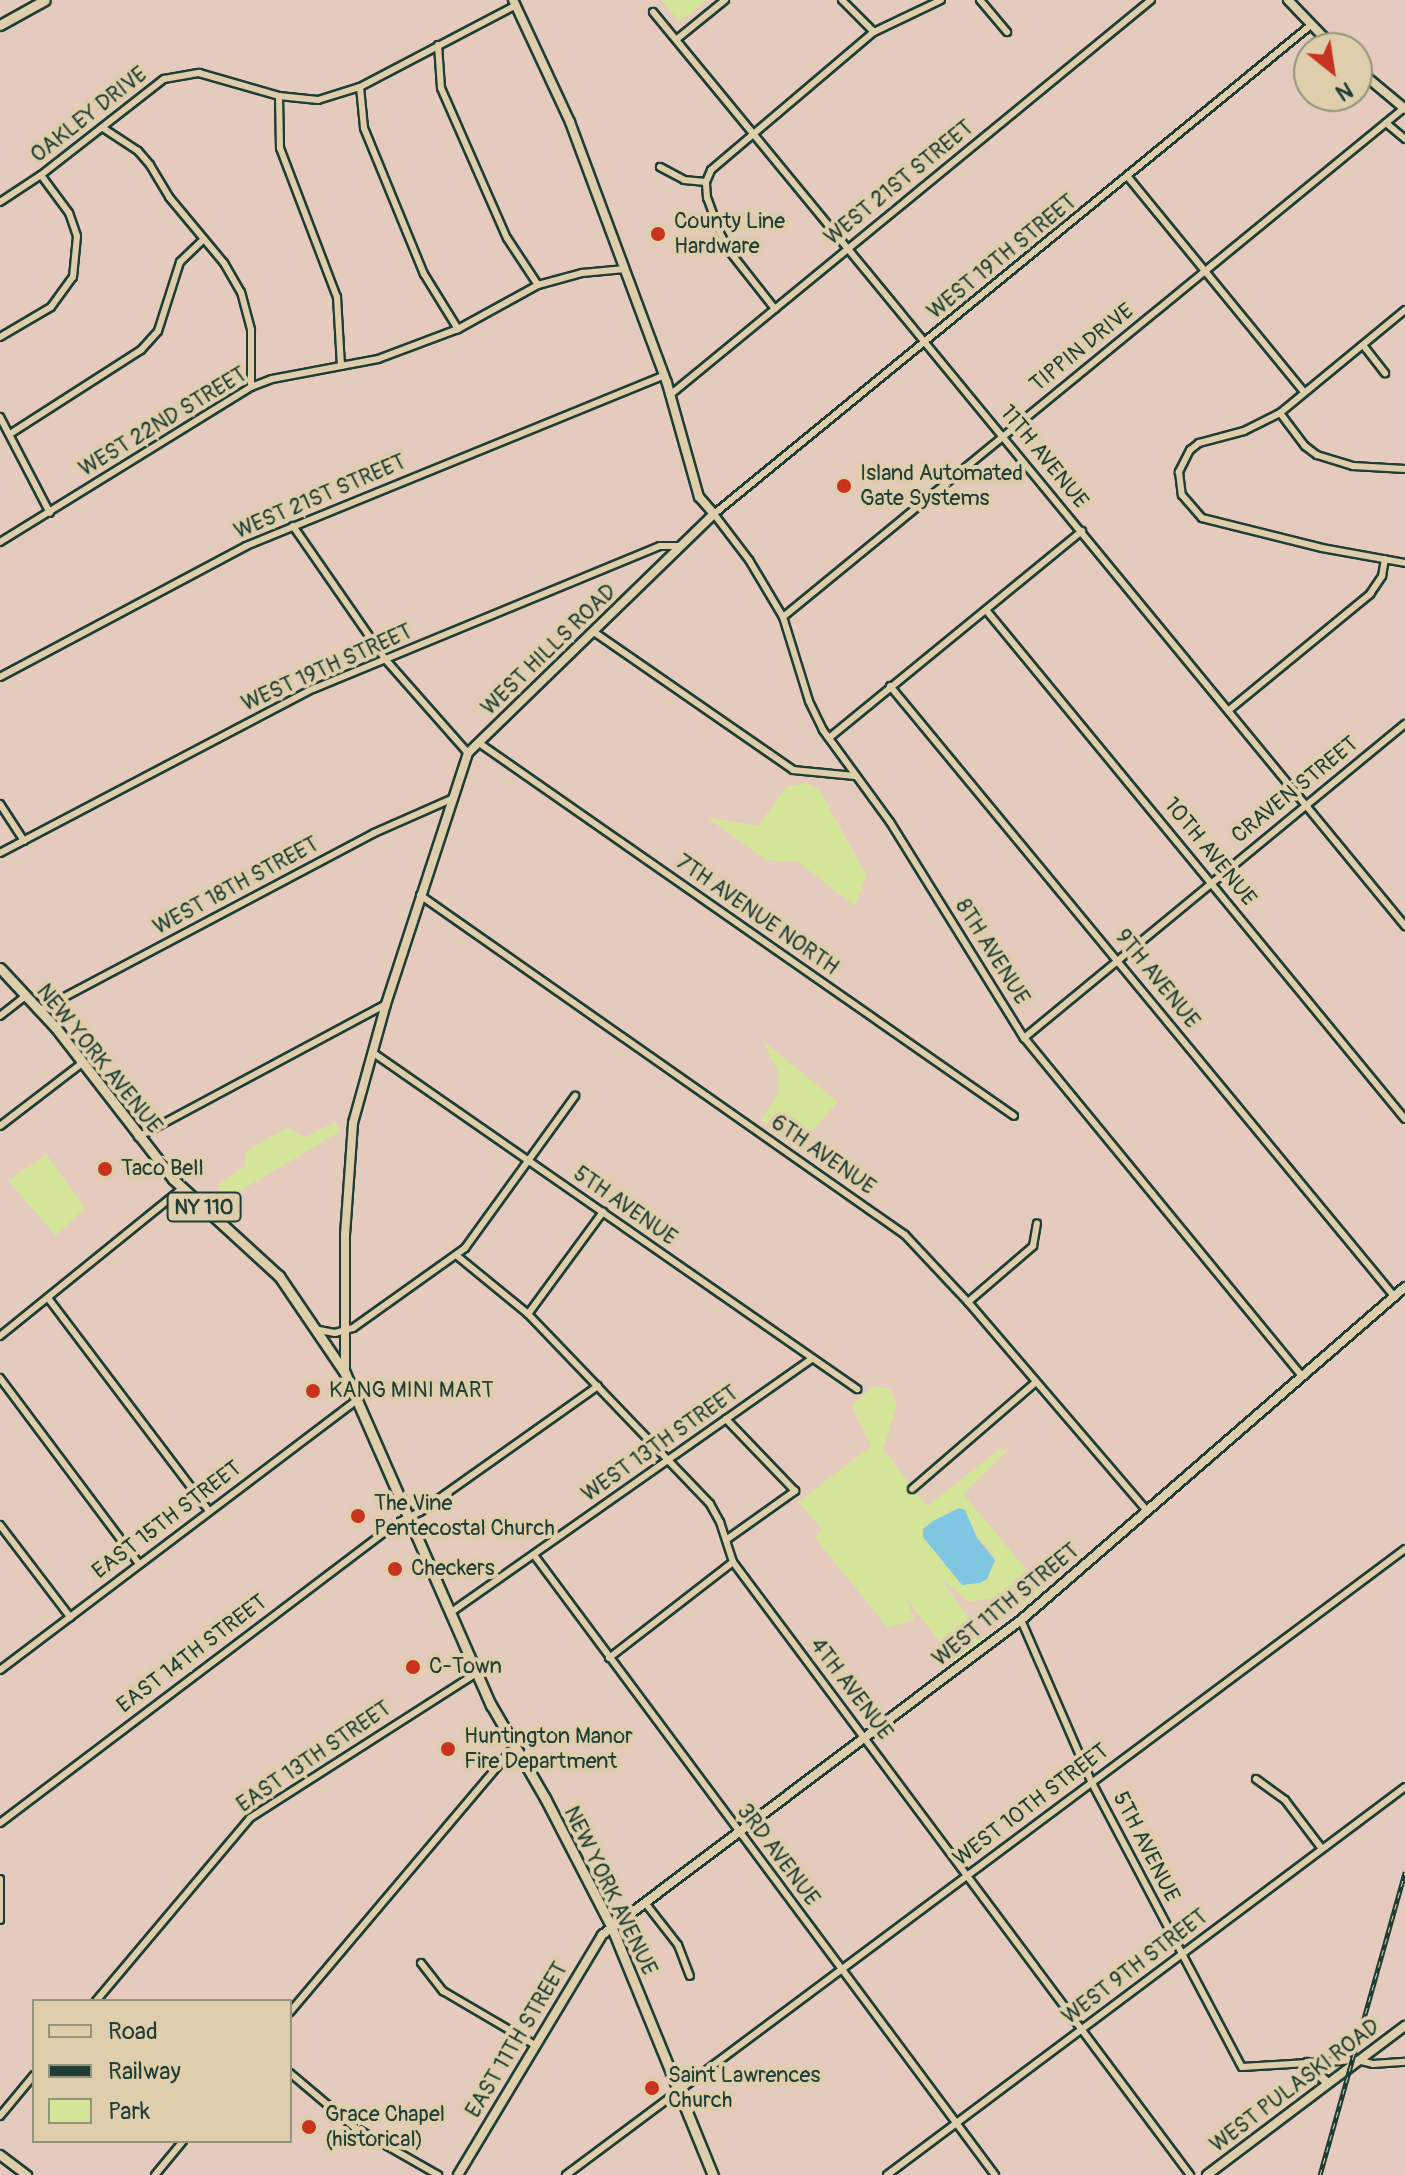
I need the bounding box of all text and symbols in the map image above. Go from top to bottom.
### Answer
north arrow [1293,32,1373,112]
street label: OAKLEY DRIVE [26,61,152,169]
text: N [1331,75,1357,107]
street label: WEST 21ST STREET [819,115,979,251]
street label: WEST 19TH STREET [922,189,1082,325]
place label: County Line Hardware [674,208,785,260]
marker: County Line Hardware [649,225,667,243]
street label: TIPPIN DRIVE [1025,298,1139,398]
street label: WEST 22ND STREET [74,362,252,482]
street label: 11TH AVENUE [994,400,1094,514]
street label: WEST 21ST STREET [230,449,410,545]
place label: Island Automated Gate Systems [860,460,1023,512]
marker: Island Automated Gate Systems [835,477,853,495]
street label: WEST HILLS ROAD [476,579,622,721]
street label: WEST 19TH STREET [238,619,416,717]
street label: CRAVEN STREET [1226,731,1364,849]
street label: 10TH AVENUE [1158,792,1262,912]
street label: WEST 18TH STREET [149,831,323,941]
street label: 7TH AVENUE NORTH [671,849,843,981]
street label: 8TH AVENUE [949,894,1035,1010]
street label: 9TH AVENUE [1109,924,1205,1034]
street label: NEW YORK AVENUE [31,979,167,1139]
street label: 6TH AVENUE [766,1109,880,1201]
place label: Taco Bell [121,1156,204,1182]
marker: Taco Bell [96,1160,114,1178]
street label: 5TH AVENUE [568,1161,682,1251]
road number: NY 110 [166,1191,242,1223]
place label: KANG MINI MART [329,1378,494,1404]
street label: WEST 13TH STREET [577,1380,743,1508]
marker: KANG MINI MART [304,1382,322,1400]
street label: EAST 15TH STREET [87,1455,247,1585]
place label: The Vine Pentecostal Church [374,1490,555,1542]
marker: The Vine Pentecostal Church [349,1507,367,1525]
street label: WEST 11TH STREET [927,1538,1085,1672]
place label: Checkers [411,1556,495,1582]
marker: Checkers [386,1560,404,1578]
street label: EAST 14TH STREET [112,1589,272,1719]
street label: 4TH AVENUE [804,1633,898,1745]
place label: C-Town [429,1654,502,1680]
marker: C-Town [404,1658,422,1676]
street label: EAST 13TH STREET [232,1696,396,1818]
place label: Huntington Manor Fire Department [464,1723,633,1774]
street label: WEST 10TH STREET [948,1738,1114,1872]
marker: Huntington Manor Fire Department [439,1740,457,1758]
street label: 5TH AVENUE [1107,1787,1185,1907]
street label: 3RD AVENUE [731,1799,825,1911]
street label: NEW YORK AVENUE [558,1802,662,1980]
street label: WEST 9TH STREET [1057,1904,1213,2030]
street label: EAST 11TH STREET [460,1958,574,2122]
legend [32,1999,292,2143]
street label: WEST PULASKI ROAD [1205,2014,1385,2158]
text: Road [108,2017,158,2046]
text: Railway [108,2057,181,2086]
place label: Saint Lawrences Church [668,2062,820,2114]
marker: Saint Lawrences Church [643,2079,661,2097]
text: Park [108,2097,150,2126]
place label: Grace Chapel (historical) [325,2101,445,2152]
marker: Grace Chapel (historical) [300,2118,318,2136]

